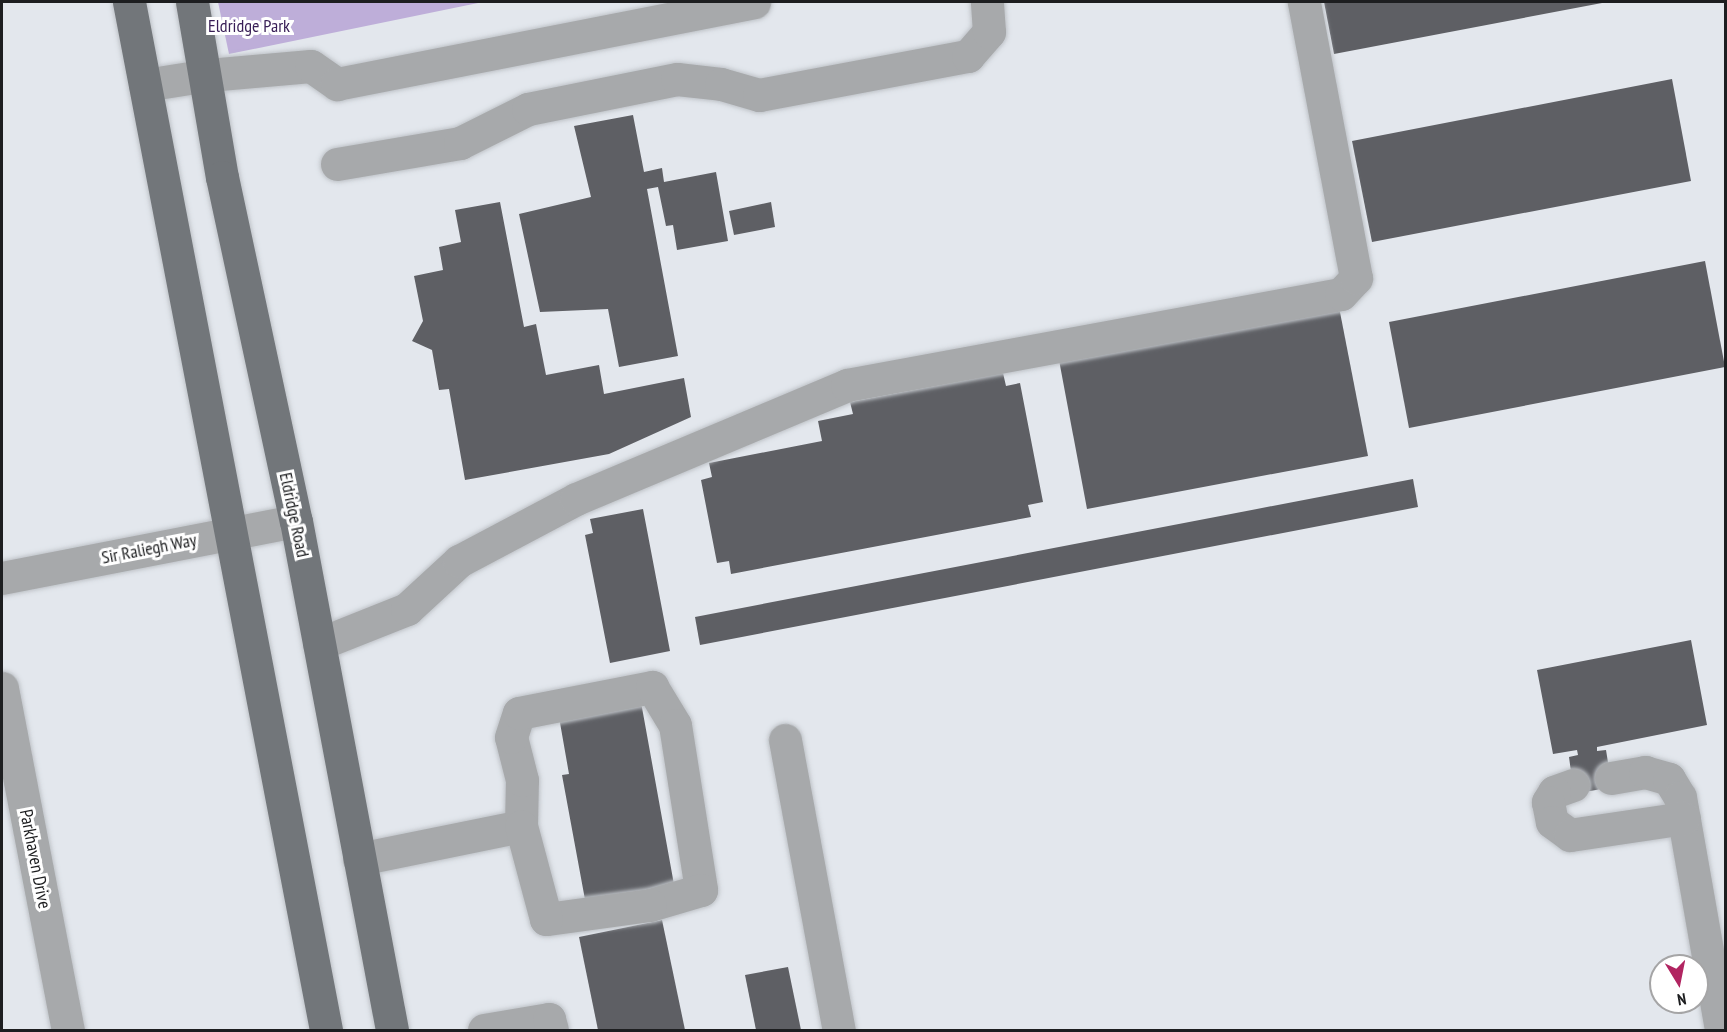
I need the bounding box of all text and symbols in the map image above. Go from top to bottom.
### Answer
park label: Eldridge Park [208,15,290,37]
street label: Eldridge Road [274,471,314,559]
street label: Sir Raliegh Way [100,529,198,569]
street label: Parkhaven Drive [15,808,55,910]
north arrow [1649,954,1709,1014]
text: N [1676,989,1688,1010]

